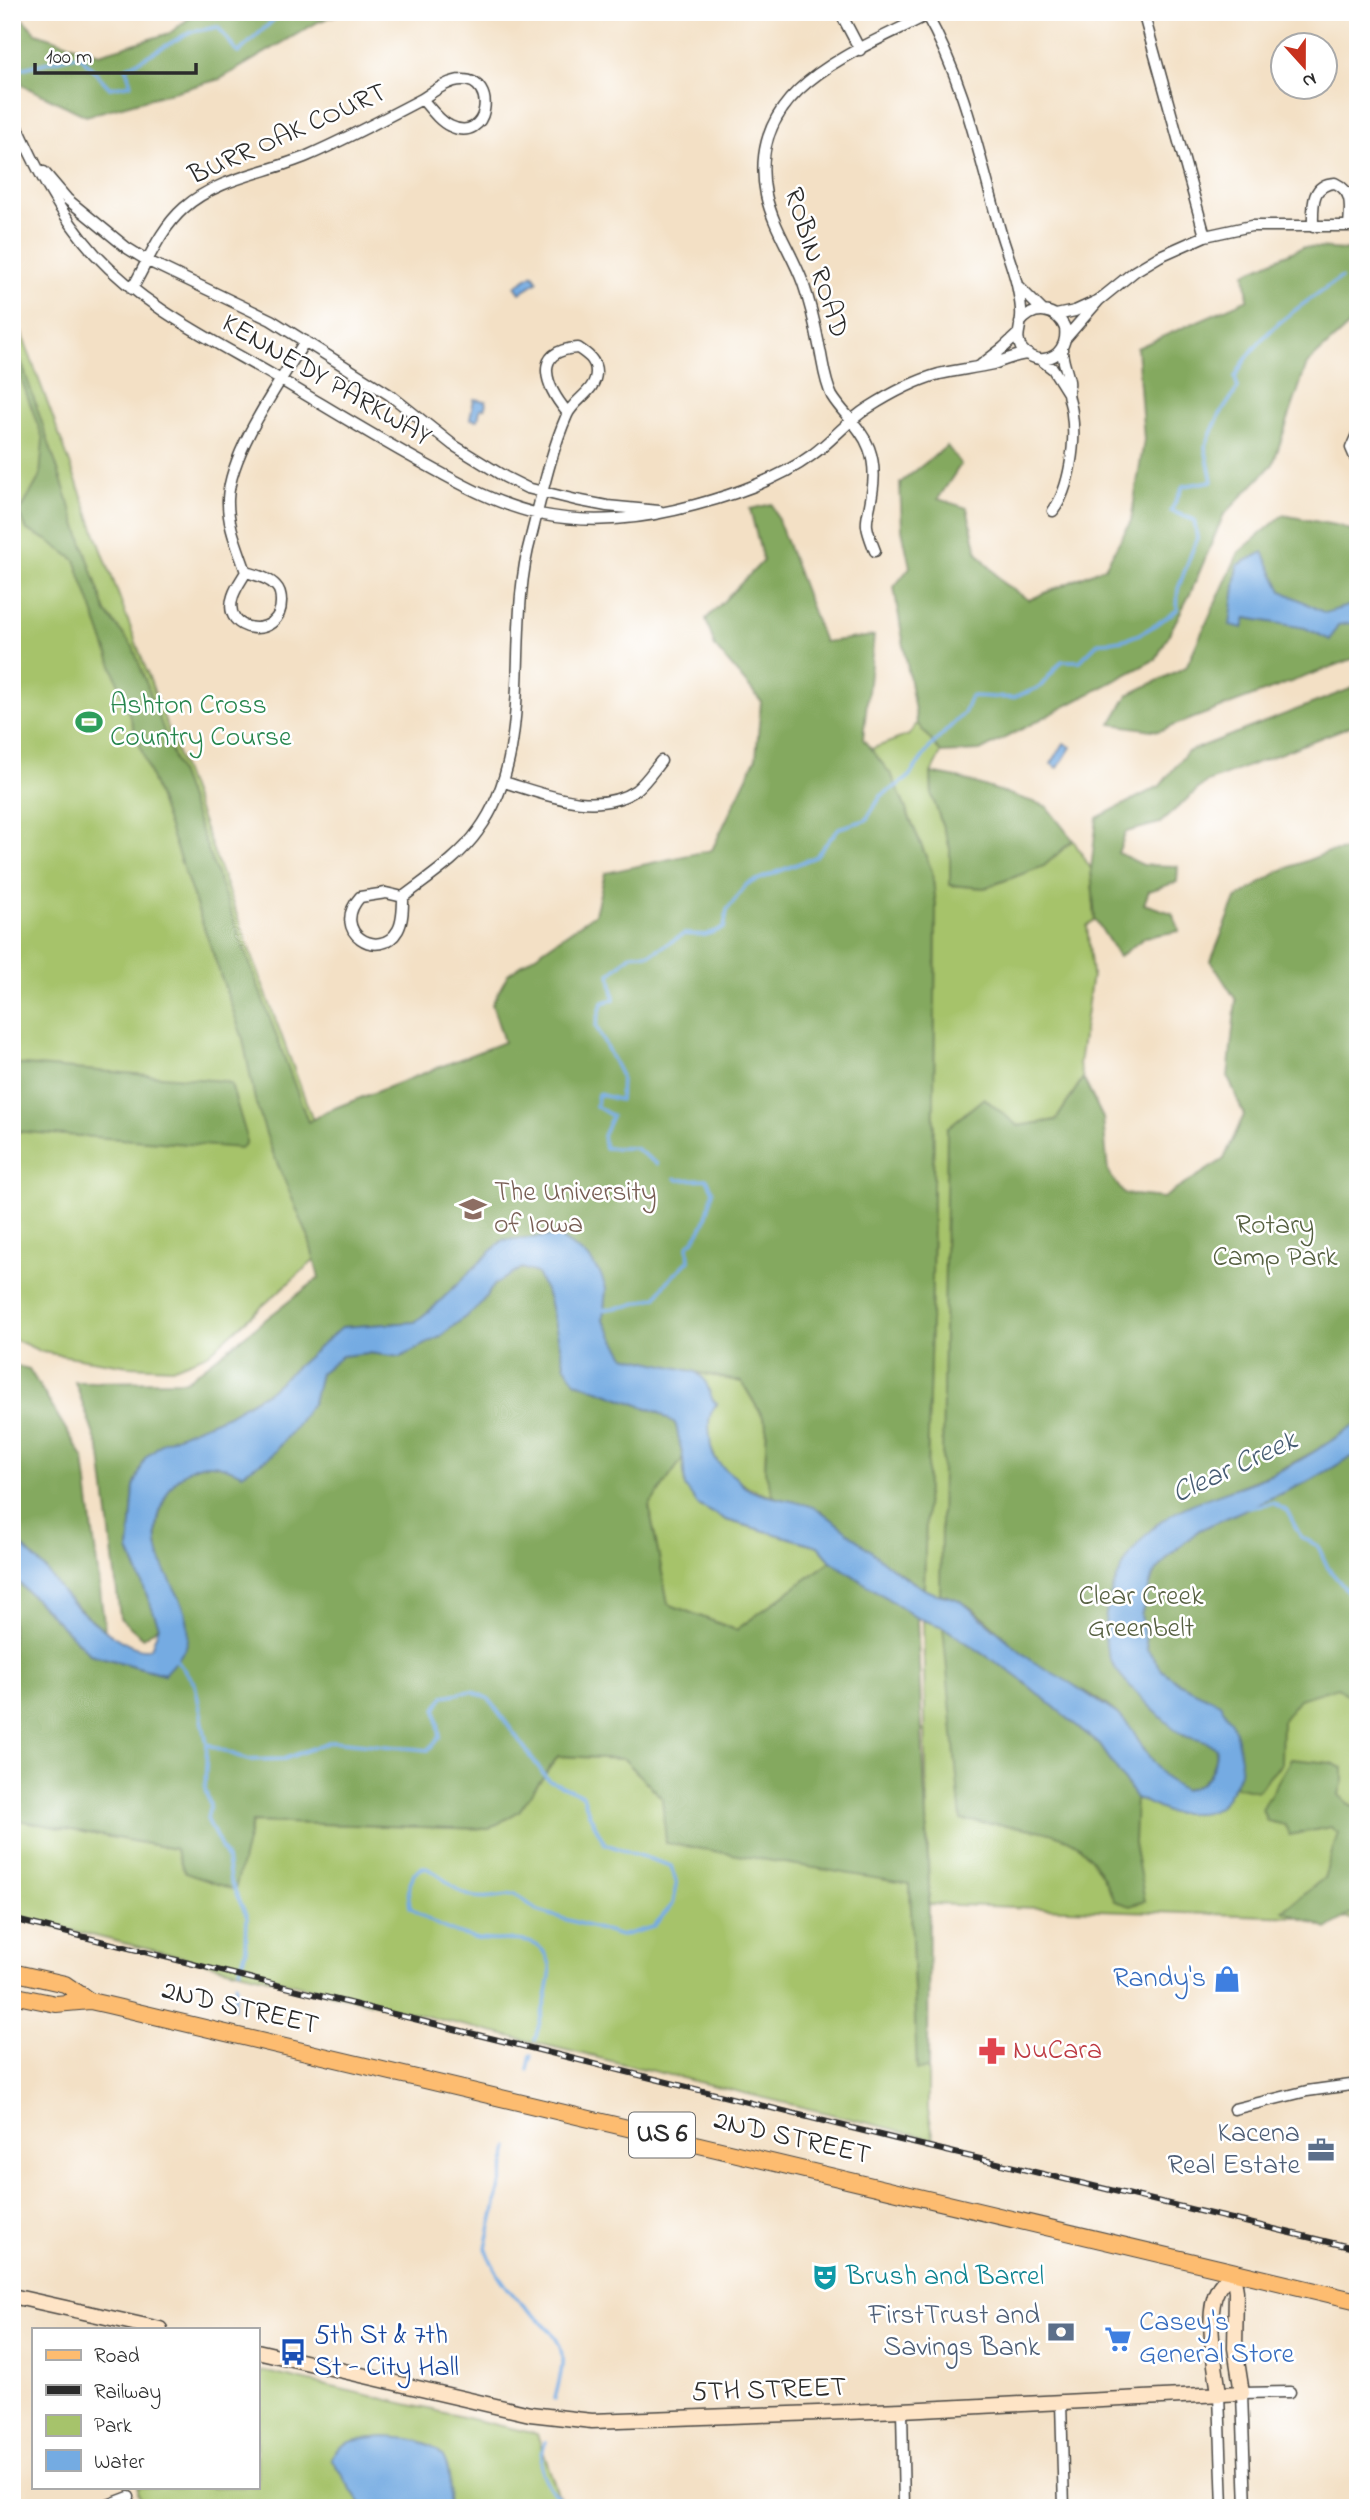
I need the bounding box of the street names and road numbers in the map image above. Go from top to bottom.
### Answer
street label: BURR OAK COURT [182,73,394,197]
street label: ROBIN ROAD [771,183,859,343]
street label: KENNEDY PARKWAY [213,304,439,458]
street label: 2ND STREET [158,1971,322,2047]
street label: 2ND STREET [710,2101,874,2177]
road number: US 6 [629,2112,695,2158]
street label: 5TH STREET [691,2368,847,2414]

